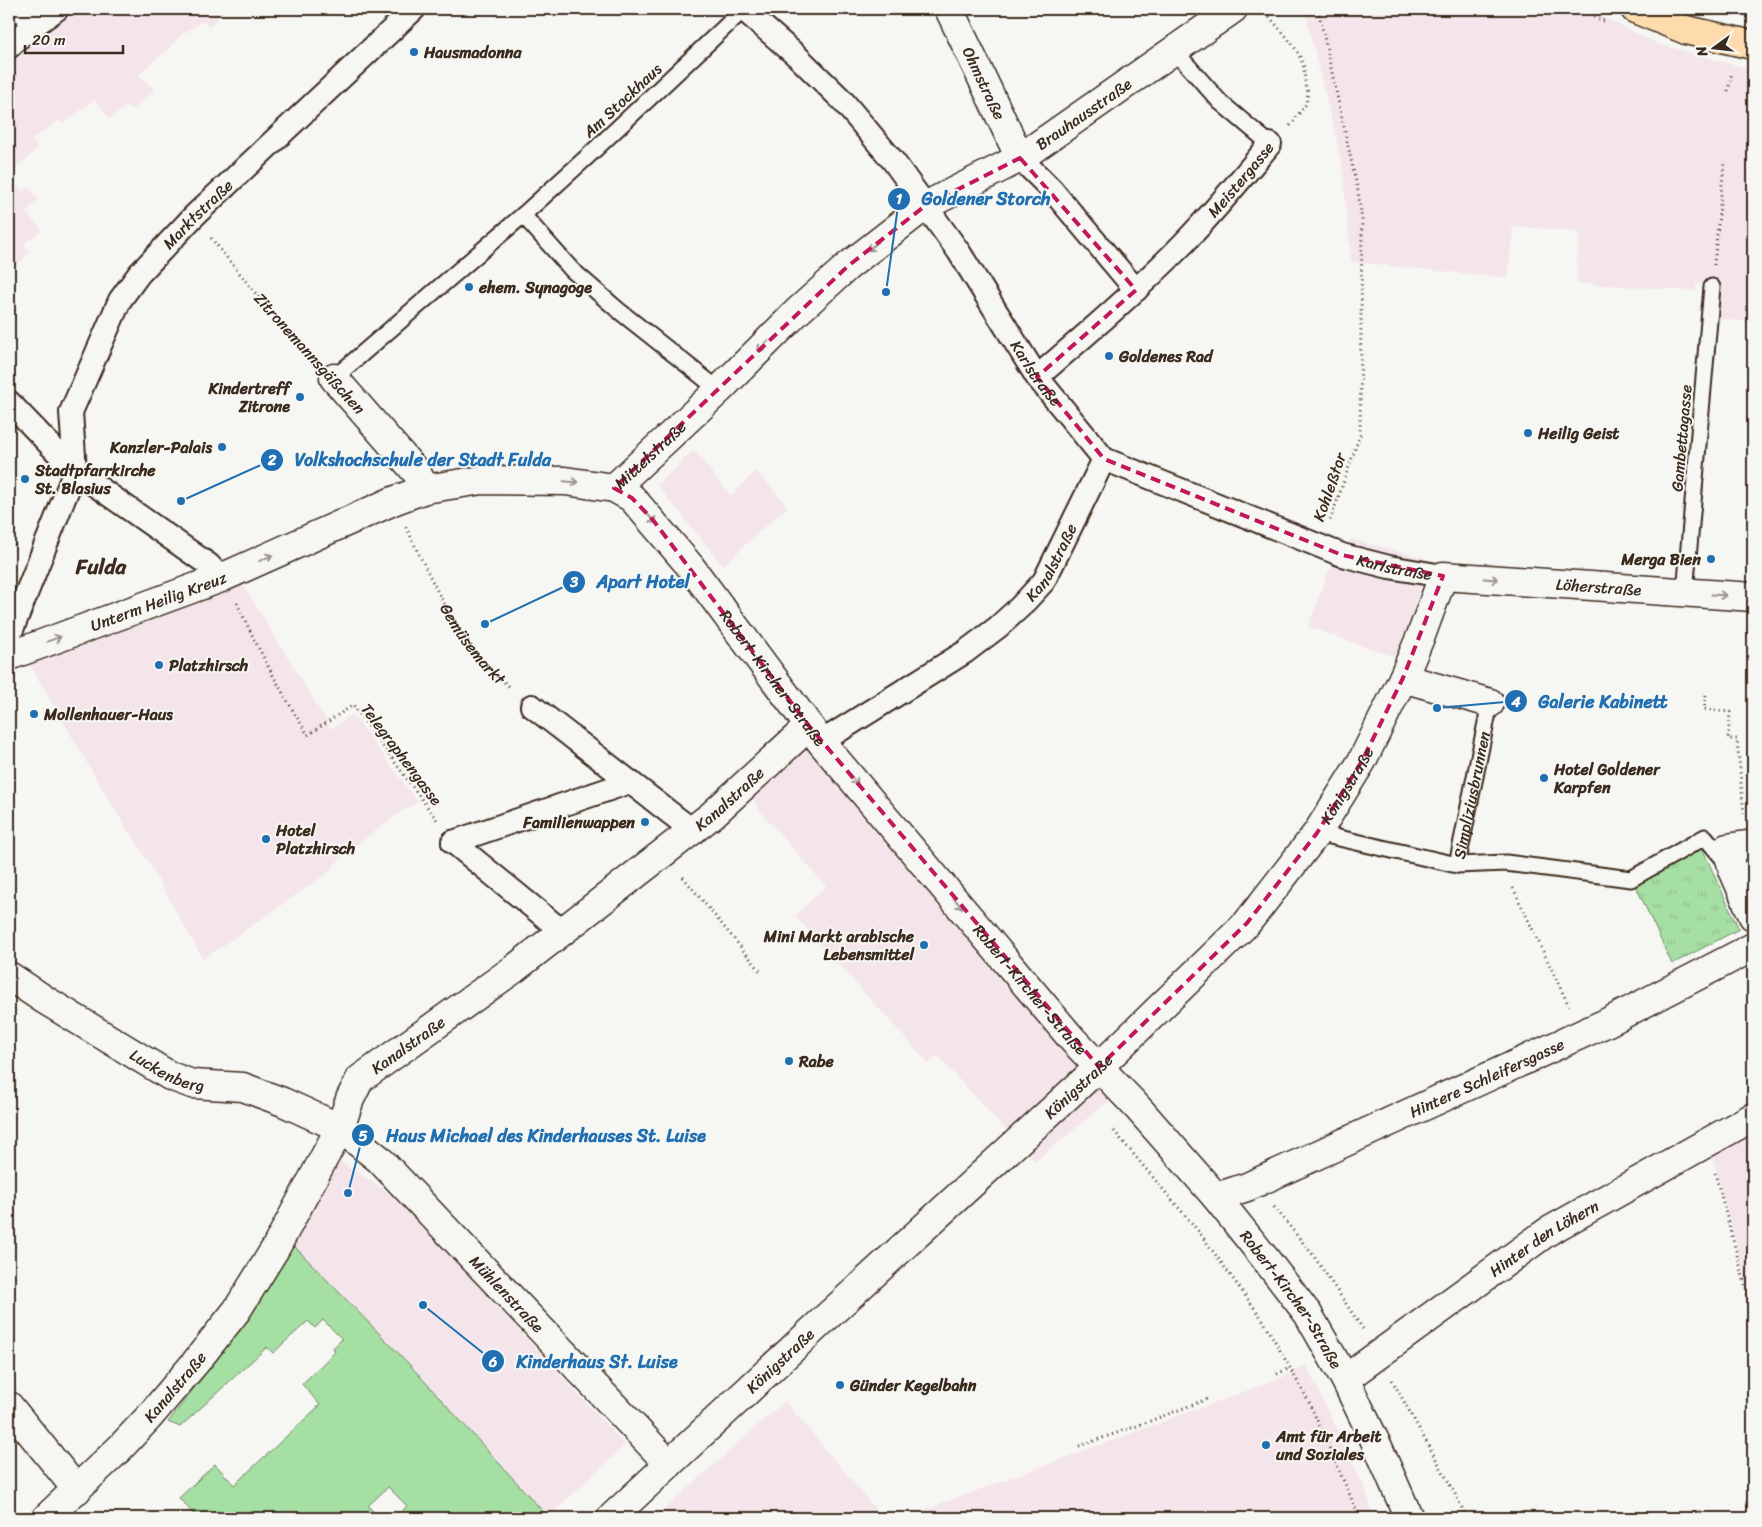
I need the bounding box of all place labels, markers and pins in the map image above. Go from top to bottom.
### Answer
place label: Hausmadonna [423,38,522,67]
marker: Hausmadonna [408,46,420,58]
callout: Goldener Storch [887,183,1061,216]
place label: ehem. Synagoge [478,273,592,302]
marker: ehem. Synagoge [463,281,475,293]
place label: Goldenes Rad [1118,342,1214,371]
marker: Goldenes Rad [1103,350,1115,362]
place label: Kindertreff Zitrone [208,374,293,421]
marker: Kindertreff Zitrone [294,391,306,403]
place label: Heilig Geist [1537,419,1619,448]
marker: Heilig Geist [1522,427,1534,439]
place label: Kanzler-Palais [109,433,212,462]
marker: Kanzler-Palais [216,441,228,453]
callout: Volkshochschule der Stadt Fulda [260,443,561,476]
place label: Stadtpfarrkirche St. Blasius [34,456,156,503]
marker: Stadtpfarrkirche St. Blasius [19,473,31,485]
place label: Merga Bien [1620,545,1701,574]
marker: Merga Bien [1705,553,1717,565]
callout: Apart Hotel [562,565,700,598]
place label: Platzhirsch [169,651,249,680]
marker: Platzhirsch [153,659,165,671]
callout: Galerie Kabinett [1504,685,1678,718]
place label: Mollenhauer-Haus [43,700,173,729]
marker: Mollenhauer-Haus [28,708,40,720]
place label: Hotel Goldener Karpfen [1553,755,1661,802]
marker: Hotel Goldener Karpfen [1538,772,1550,784]
place label: Familienwappen [522,808,635,837]
place label: Hotel Platzhirsch [275,816,356,863]
marker: Familienwappen [639,816,651,828]
marker: Hotel Platzhirsch [260,833,272,845]
place label: Mini Markt arabische Lebensmittel [763,922,915,969]
marker: Mini Markt arabische Lebensmittel [918,939,930,951]
place label: Rabe [798,1047,835,1076]
marker: Rabe [783,1055,795,1067]
callout: Haus Michael des Kinderhauses St. Luise [351,1119,716,1152]
callout: Kinderhaus St. Luise [481,1345,688,1378]
place label: Günder Kegelbahn [849,1371,977,1400]
marker: Günder Kegelbahn [834,1379,846,1391]
place label: Amt für Arbeit und Soziales [1275,1422,1381,1469]
marker: Amt für Arbeit und Soziales [1260,1439,1272,1451]

